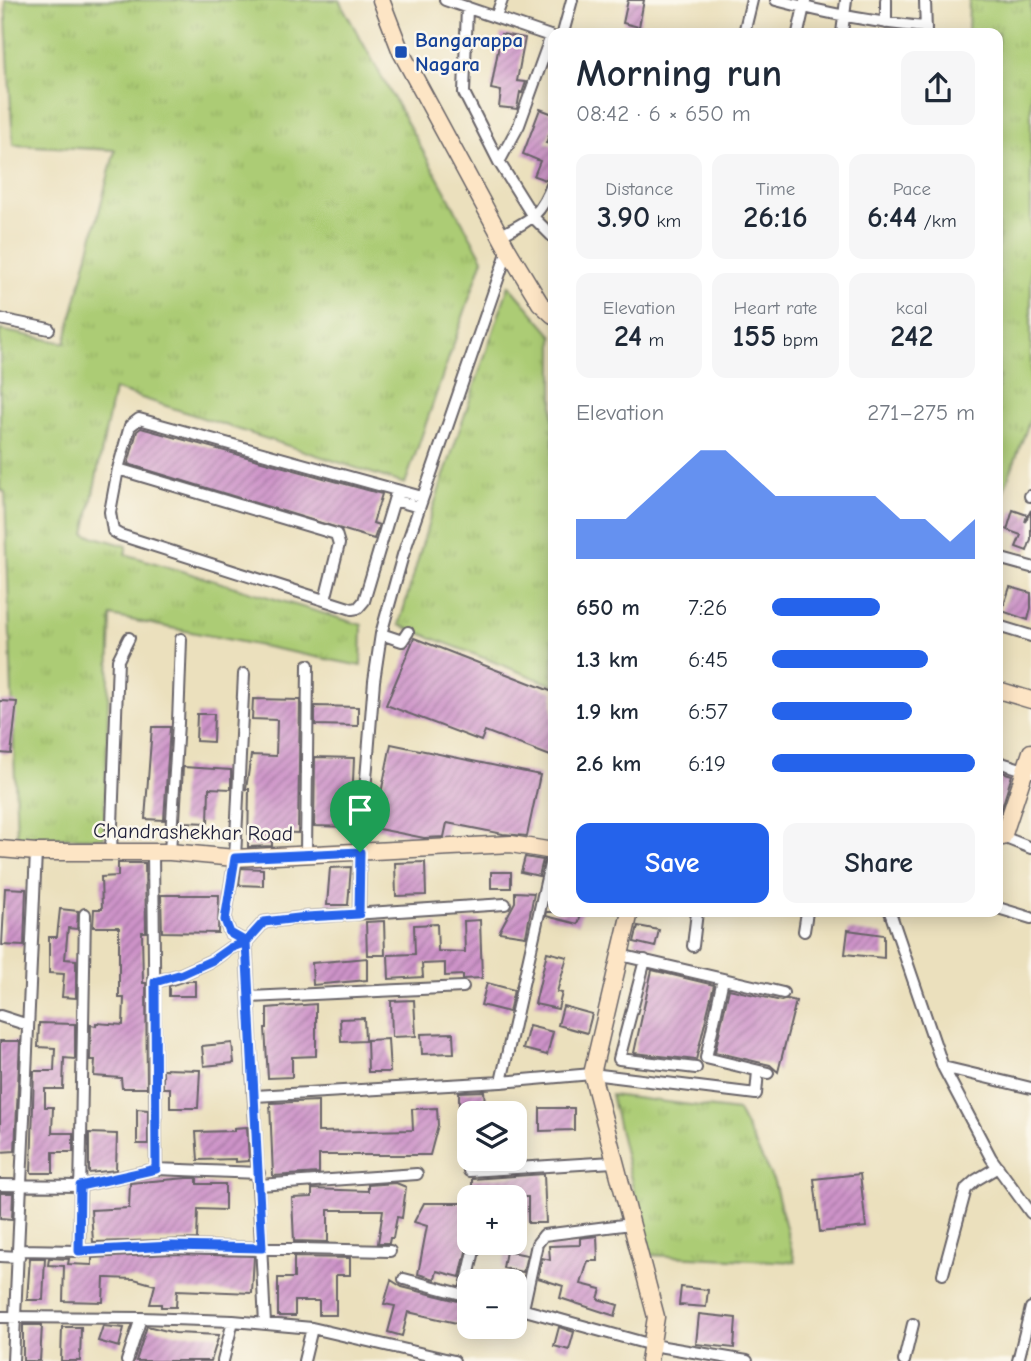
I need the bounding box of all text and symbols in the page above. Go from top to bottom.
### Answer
place label: Bangarappa Nagara [415,28,523,76]
marker: Bangarappa Nagara [393,44,409,60]
button: share [901,51,975,125]
text: Morning run [576,52,782,96]
text: 08:42 · 6 × 650 m [576,100,751,127]
text: Distance [605,178,673,200]
text: Time [756,178,795,200]
text: Pace [893,178,931,200]
text: 3.90 [597,200,650,235]
text: 26:16 [743,200,808,235]
text: 6:44 [867,200,917,235]
text: km [650,210,681,232]
text: /km [917,210,957,232]
text: Elevation [603,297,676,319]
text: Heart rate [734,297,817,319]
text: kcal [896,297,928,319]
text: 24 [614,319,642,354]
text: 155 [733,319,776,354]
text: 242 [890,319,933,354]
text: m [642,329,664,351]
text: bpm [776,329,818,351]
text: Elevation [576,399,664,426]
text: 271–275 m [867,399,975,426]
text: 650 m [576,594,640,621]
text: 7:26 [688,594,728,621]
text: 1.3 km [576,646,638,673]
text: 6:45 [688,646,728,673]
text: 1.9 km [576,698,639,725]
text: 6:57 [688,698,728,725]
text: 2.6 km [576,750,641,777]
text: 6:19 [688,750,726,777]
pin [330,780,390,852]
icon: arrive [341,791,379,829]
street label: Chandrashekhar Road [93,818,293,846]
button: Save [576,823,769,903]
button: Share [783,823,975,903]
map controls [457,1101,527,1339]
button: layers [457,1101,527,1171]
button: + [457,1185,527,1255]
button: − [457,1269,527,1339]

